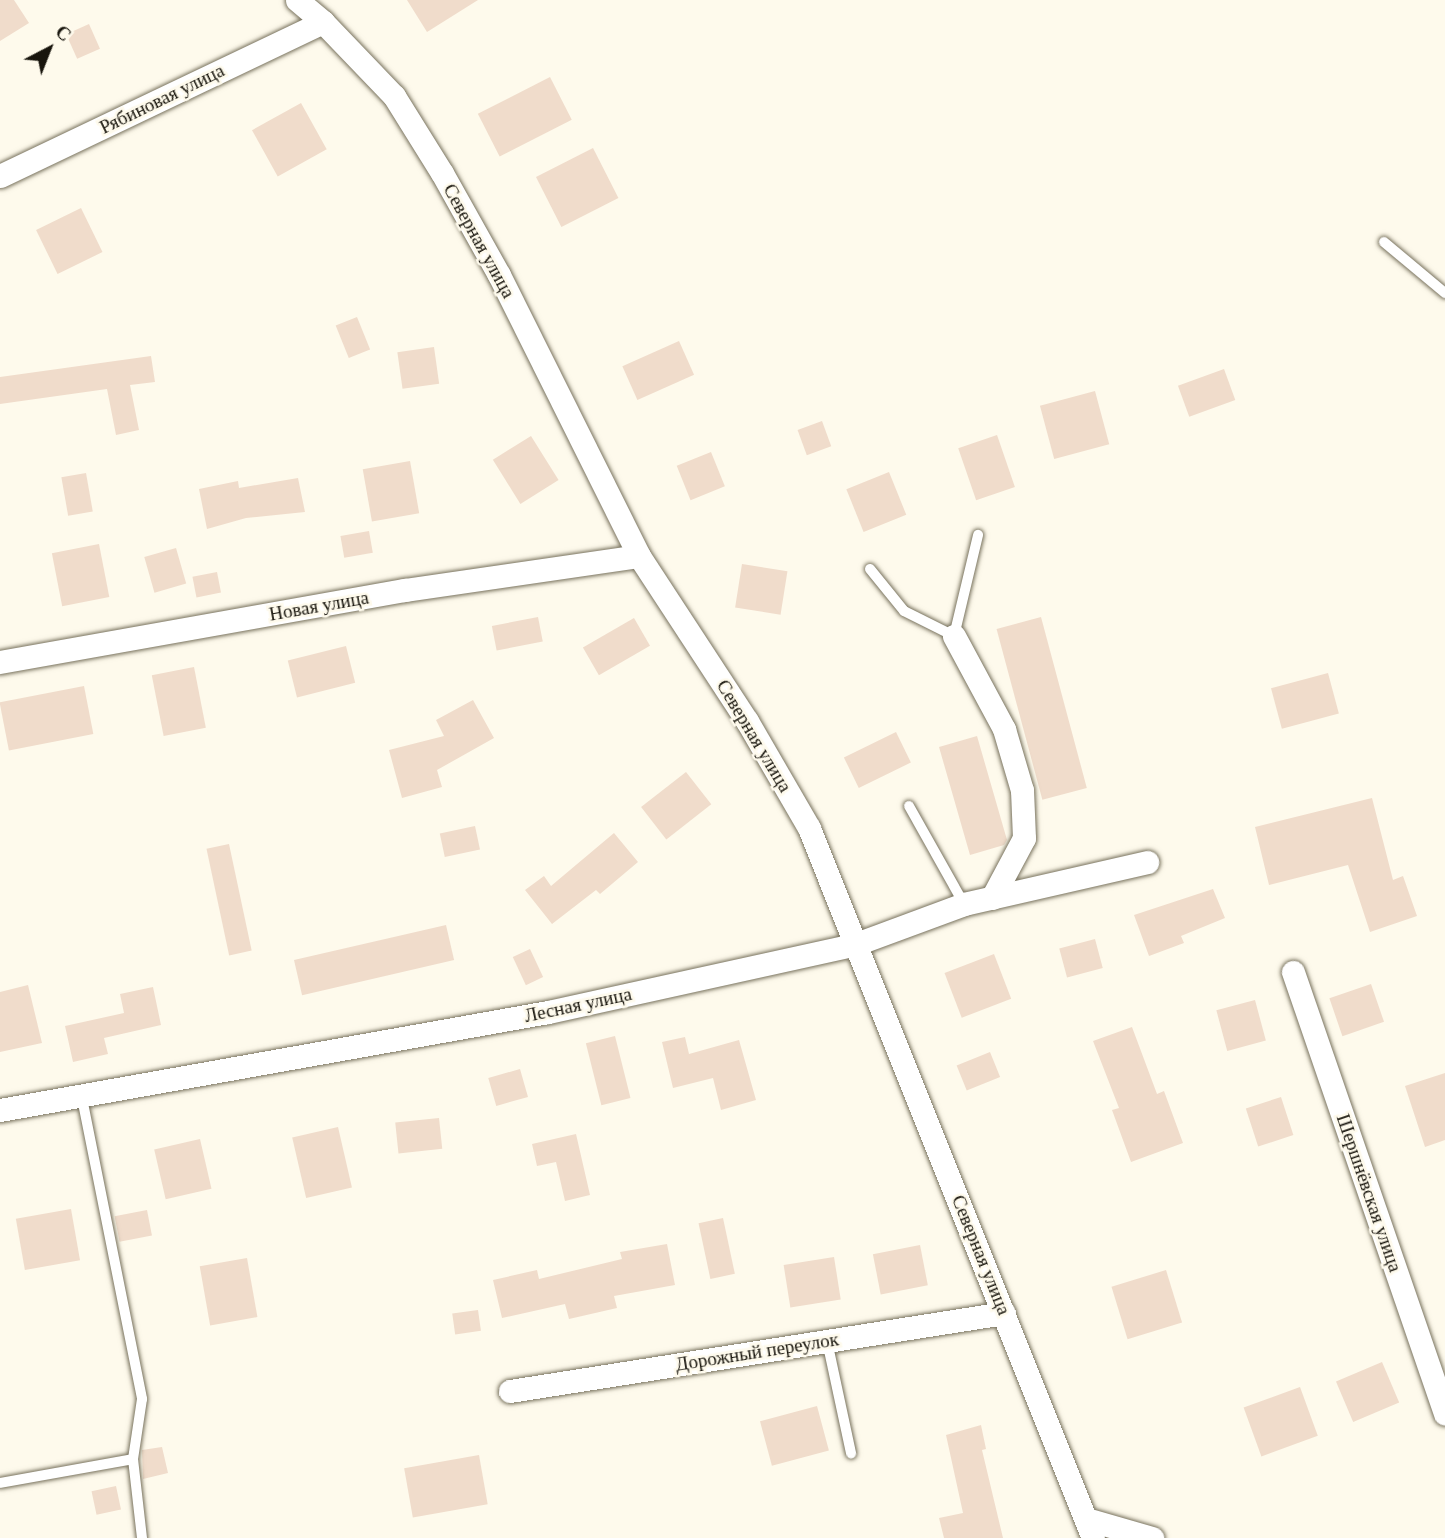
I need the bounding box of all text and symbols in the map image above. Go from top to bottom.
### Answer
north arrow [14,14,84,84]
text: С [51,21,76,45]
street label: Рябиновая улица [96,59,228,139]
street label: Северная улица [438,180,520,302]
street label: Новая улица [267,586,371,626]
street label: Северная улица [711,676,797,796]
street label: Лесная улица [522,983,634,1027]
street label: Шершнёвская улица [1331,1111,1407,1275]
street label: Северная улица [947,1192,1015,1318]
street label: Дорожный переулок [674,1328,840,1376]

